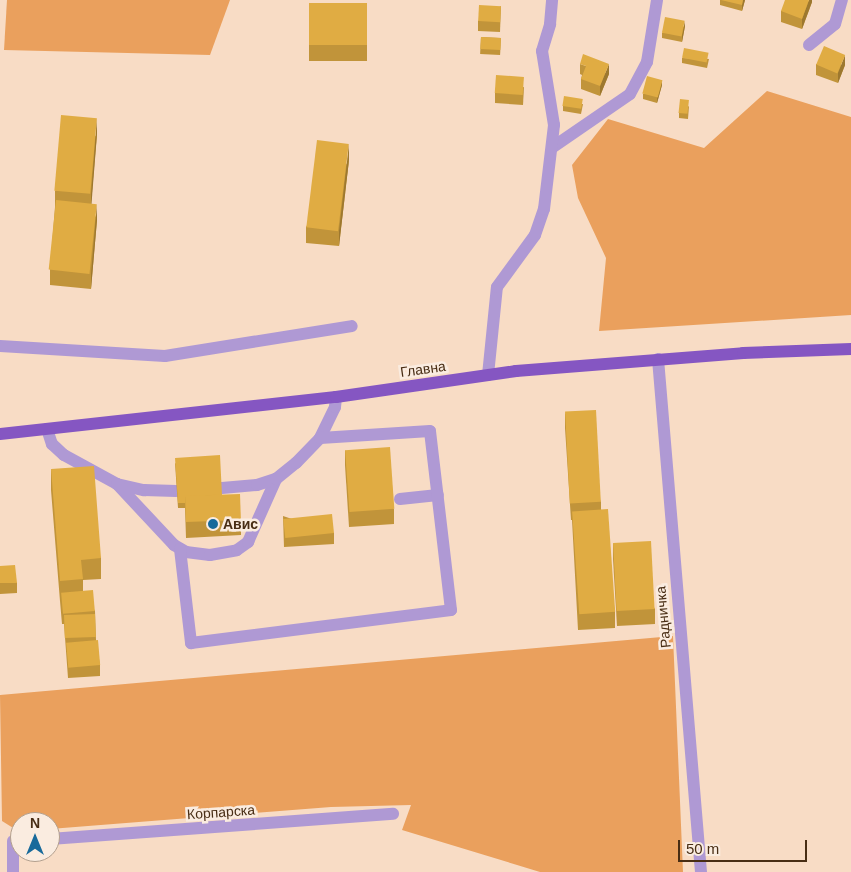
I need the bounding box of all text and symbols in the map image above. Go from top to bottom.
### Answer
street label: Главна [399,358,447,380]
place label: Авис [223,516,258,532]
marker: Авис [207,518,219,530]
street label: Радничка [652,585,674,649]
street label: Корпарска [186,801,256,823]
north arrow [10,812,60,862]
text: N [30,815,40,831]
scale bar [681,830,810,862]
text: 50 m [686,840,719,857]

